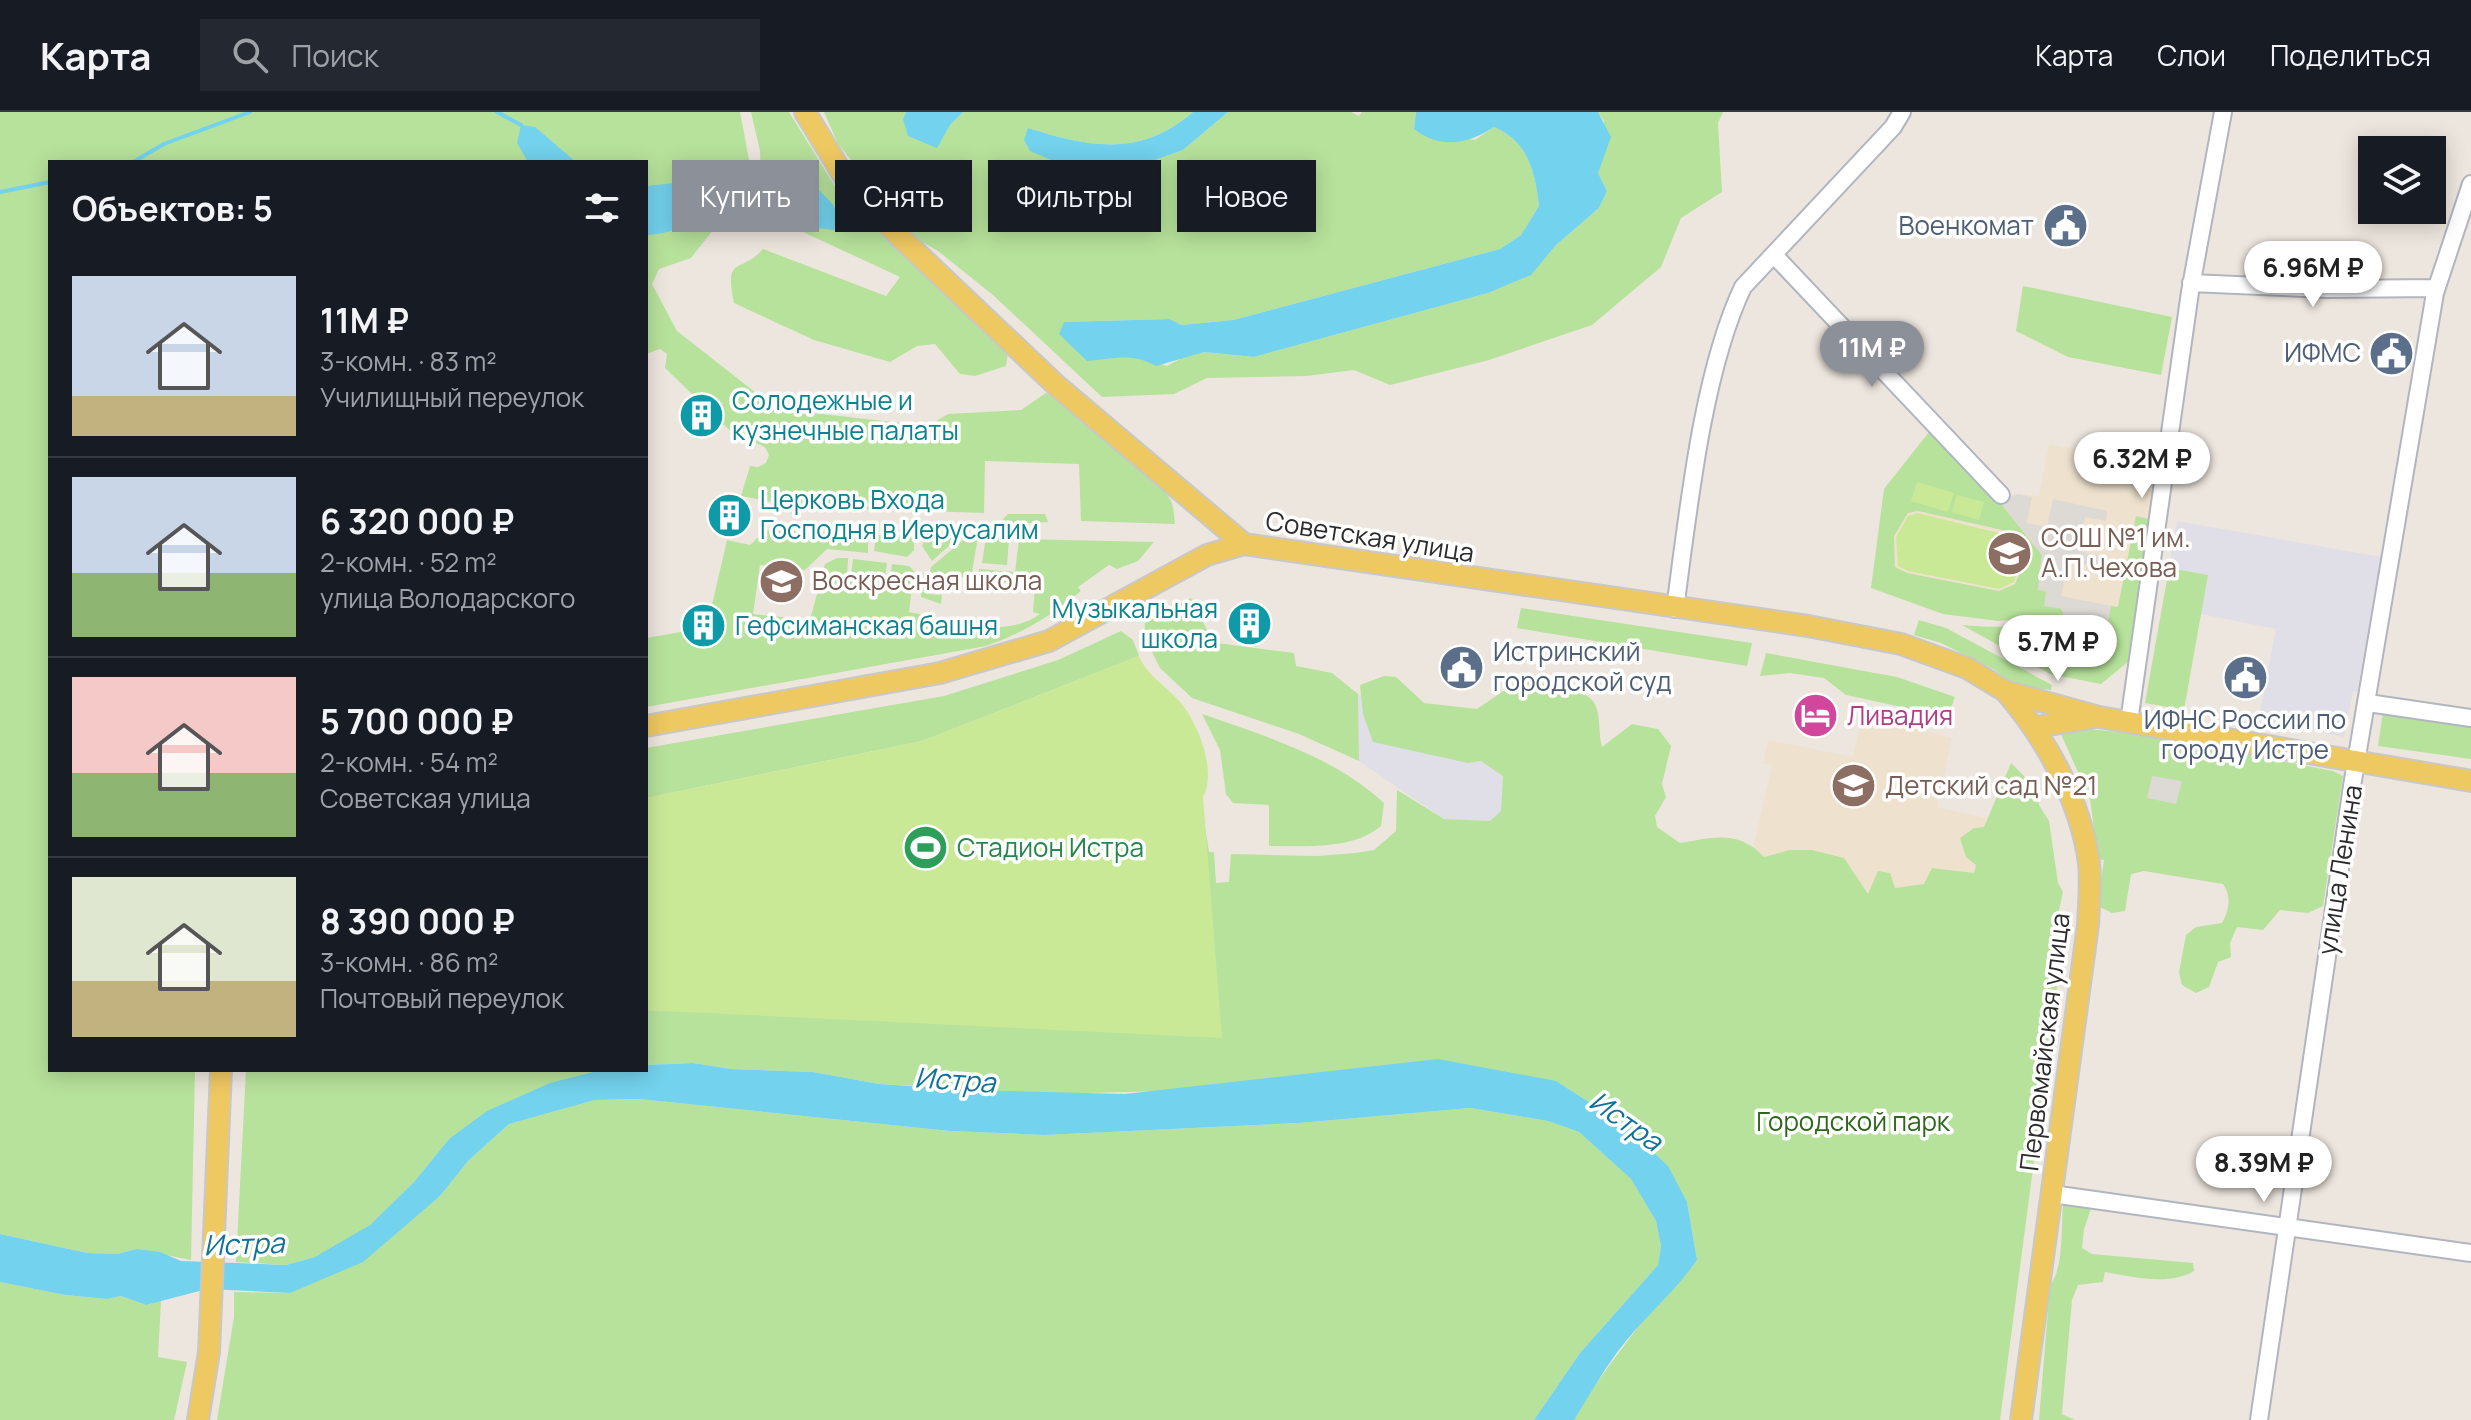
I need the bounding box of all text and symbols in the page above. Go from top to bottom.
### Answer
search box [200,19,760,91]
text: Карта [40,29,152,81]
icon: search [228,33,272,77]
text: Поиск [292,35,379,76]
text: Карта [2035,36,2113,74]
text: Слои [2157,36,2226,74]
text: Поделиться [2270,36,2431,74]
map controls [2358,136,2446,224]
button: layers [2358,136,2446,224]
chip: Купить [672,160,819,232]
chip: Снять [835,160,972,232]
chip: Фильтры [988,160,1161,232]
chip: Новое [1177,160,1316,232]
text: Объектов: 5 [72,185,273,231]
icon: filters [580,186,624,230]
public building icon: Военкомат [2041,202,2089,250]
place label: Военкомат [1899,207,2034,243]
pin: 6.96M ₽ [2239,241,2387,309]
text: 6.96M ₽ [2262,249,2364,285]
text: 11M ₽ [320,297,409,343]
icon: home [136,308,232,404]
pin: 11M ₽ [1816,321,1928,389]
text: 11M ₽ [1838,329,1906,365]
public building icon: ИФМС [2368,329,2416,377]
place label: ИФМС [2284,334,2361,370]
text: 3-комн. · 83 m² [320,343,497,379]
text: Училищный переулок [320,379,584,415]
place label: Солодежные и кузнечные палаты [732,382,959,448]
building icon: Солодежные и кузнечные палаты [677,392,725,440]
pin: 6.32M ₽ [2068,432,2216,500]
text: 6.32M ₽ [2092,440,2192,476]
place label: Церковь Входа Господня в Иерусалим [760,481,1039,547]
building icon: Церковь Входа Господня в Иерусалим [705,491,753,539]
text: 6 320 000 ₽ [320,498,514,544]
street label: Советская улица [1263,502,1477,570]
icon: home [136,509,232,605]
place label: СОШ №1 им. А.П.Чехова [2041,519,2191,585]
school or university icon: СОШ №1 им. А.П.Чехова [1986,529,2034,577]
text: 2-комн. · 52 m² [320,544,497,580]
school or university icon: Воскресная школа [757,557,805,605]
place label: Воскресная школа [812,562,1042,598]
text: улица Володарского [320,580,575,616]
place label: Музыкальная школа [1052,590,1218,656]
building icon: Музыкальная школа [1225,600,1273,648]
building icon: Гефсиманская башня [680,602,728,650]
place label: Гефсиманская башня [735,607,998,643]
pin: 5.7M ₽ [1993,615,2123,683]
text: 5.7M ₽ [2017,623,2099,659]
place label: Истринский городской суд [1493,633,1672,699]
public building icon: Истринский городской суд [1438,643,1486,691]
public building icon: ИФНС России по городу Истре [2221,653,2269,701]
hotel icon: Ливадия [1792,692,1840,740]
place label: Ливадия [1847,697,1953,733]
text: 5 700 000 ₽ [320,698,514,744]
place label: ИФНС России по городу Истре [2144,701,2346,767]
icon: home [136,709,232,805]
text: 2-комн. · 54 m² [320,744,498,780]
school or university icon: Детский сад №21 [1830,762,1878,810]
place label: Детский сад №21 [1885,767,2097,803]
text: Советская улица [320,780,531,816]
street label: улица Ленина [2308,782,2370,958]
sports icon: Стадион Истра [902,824,950,872]
place label: Стадион Истра [957,829,1144,865]
text: 8 390 000 ₽ [320,898,515,944]
icon: home [136,909,232,1005]
street label: Первомайская улица [2010,911,2078,1173]
text: 3-комн. · 86 m² [320,944,498,980]
text: Почтовый переулок [320,980,564,1016]
water label: Истра [914,1057,998,1101]
water label: Истра [1583,1081,1672,1160]
park label: Городской парк [1756,1103,1951,1139]
pin: 8.39M ₽ [2190,1136,2338,1204]
text: 8.39M ₽ [2214,1144,2314,1180]
water label: Истра [203,1223,286,1263]

